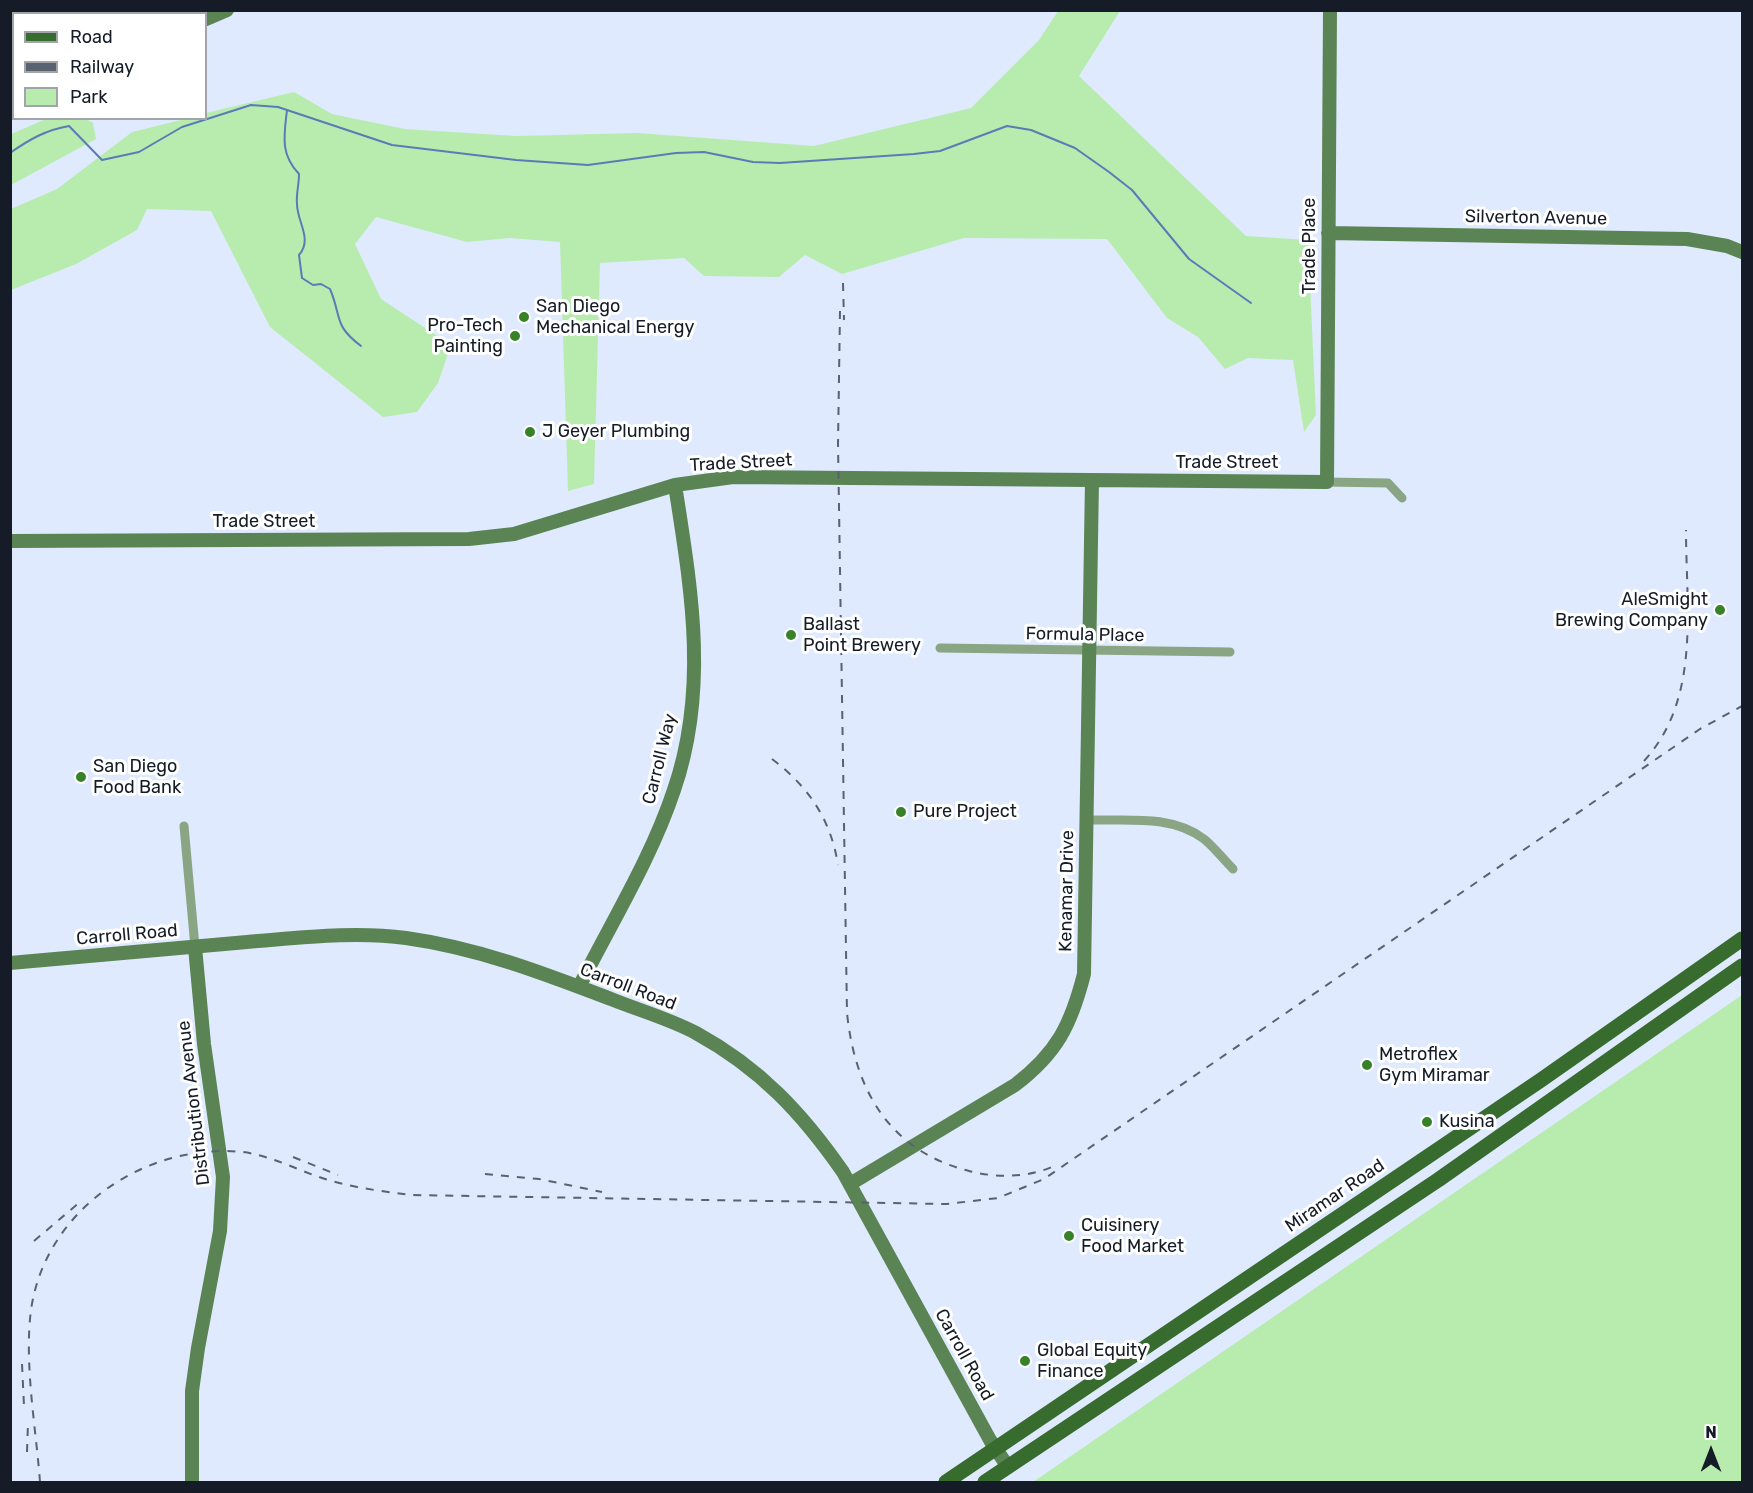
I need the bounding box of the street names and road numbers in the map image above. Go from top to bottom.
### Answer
street label: Trade Place [1299,198,1321,294]
street label: Silverton Avenue [1465,206,1607,230]
street label: Trade Street [689,450,793,476]
street label: Trade Street [1176,452,1278,474]
street label: Trade Street [213,511,315,533]
street label: Formula Place [1025,623,1145,647]
street label: Carroll Way [638,711,682,807]
street label: Kenamar Drive [1055,830,1079,952]
street label: Carroll Road [75,920,179,950]
street label: Carroll Road [577,959,679,1015]
street label: Distribution Avenue [173,1019,215,1187]
street label: Miramar Road [1281,1155,1389,1237]
street label: Carroll Road [930,1305,998,1405]

